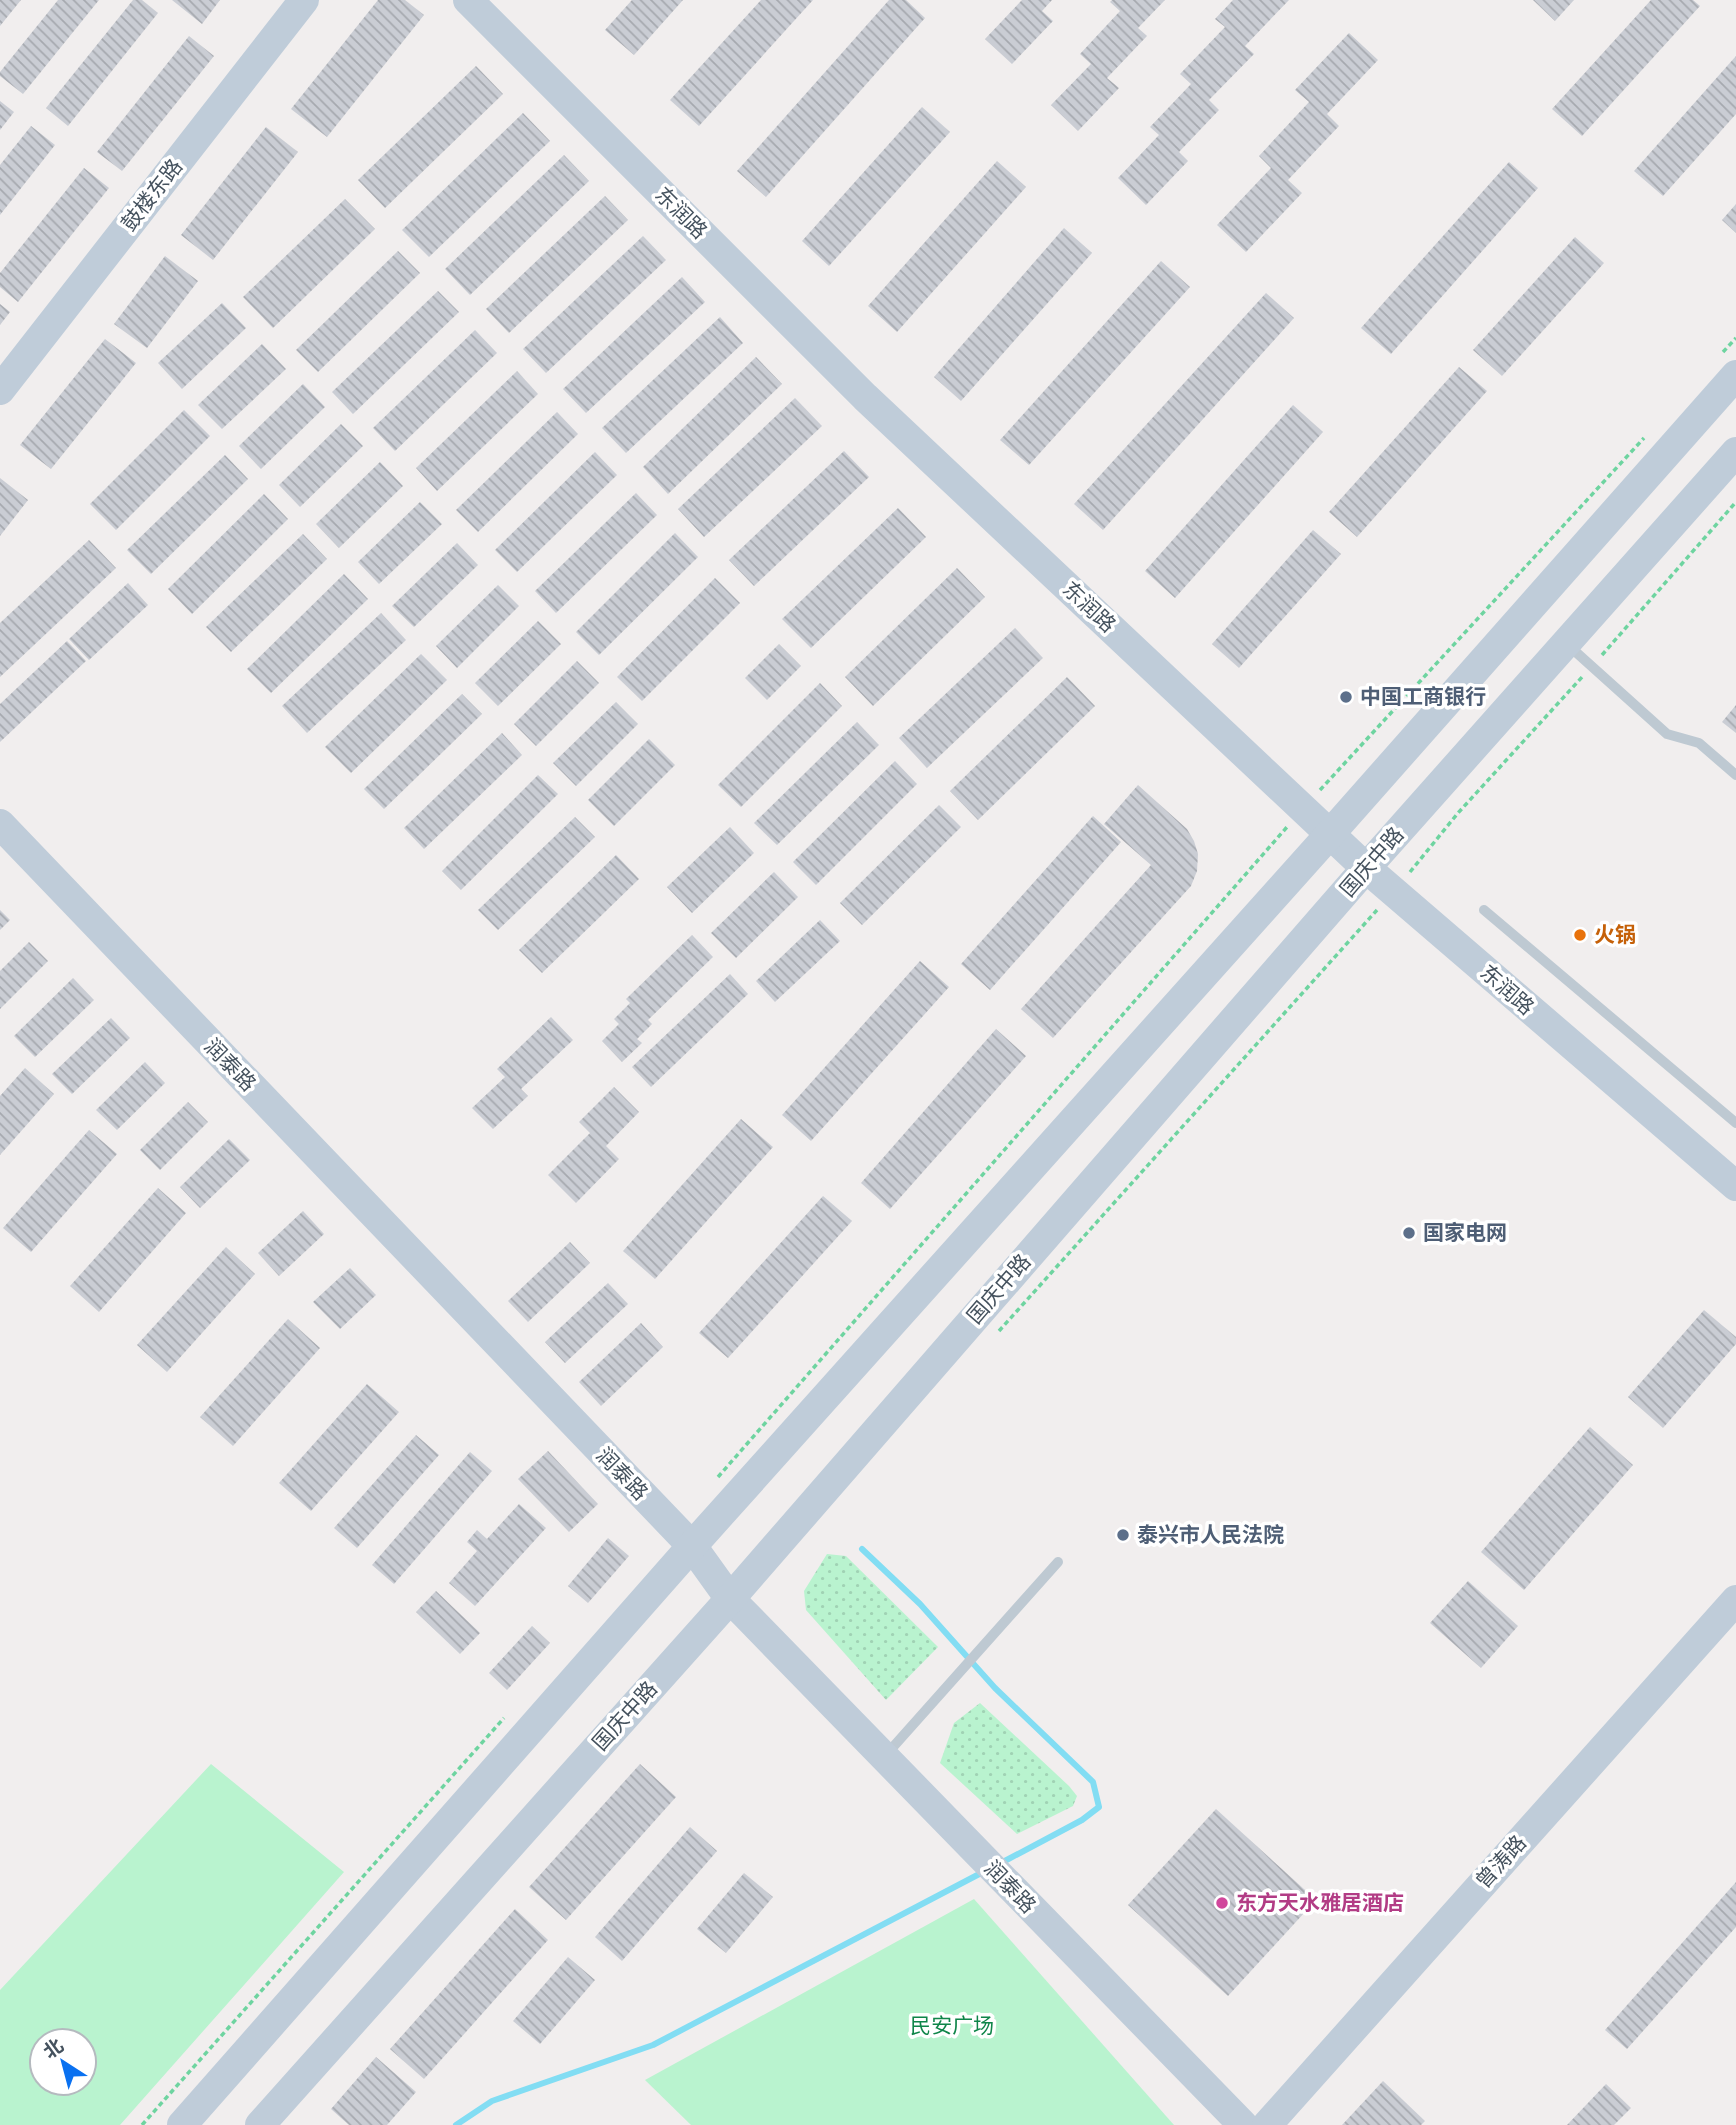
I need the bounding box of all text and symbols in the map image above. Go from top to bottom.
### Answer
street label: 鼓楼东路 [117,155,187,235]
street label: 东润路 [650,182,712,244]
street label: 东润路 [1058,577,1120,637]
place label: 中国工商银行 [1360,685,1486,709]
marker: 中国工商银行 [1338,689,1354,705]
street label: 国庆中路 [1335,822,1409,902]
place label: 火锅 [1594,923,1636,947]
marker: 火锅 [1572,927,1588,943]
street label: 东润路 [1475,960,1539,1020]
street label: 润泰路 [199,1034,261,1096]
place label: 国家电网 [1423,1221,1507,1245]
marker: 国家电网 [1401,1225,1417,1241]
street label: 国庆中路 [962,1249,1036,1329]
street label: 润泰路 [591,1443,653,1505]
place label: 泰兴市人民法院 [1137,1523,1284,1547]
marker: 泰兴市人民法院 [1115,1527,1131,1543]
street label: 国庆中路 [588,1677,662,1755]
street label: 曾涛路 [1471,1831,1531,1893]
street label: 润泰路 [979,1856,1041,1918]
place label: 东方天水雅居酒店 [1236,1891,1404,1915]
marker: 东方天水雅居酒店 [1214,1895,1230,1911]
park label: 民安广场 [910,2014,994,2038]
north arrow [28,2027,98,2097]
text: 北 [39,2034,68,2064]

